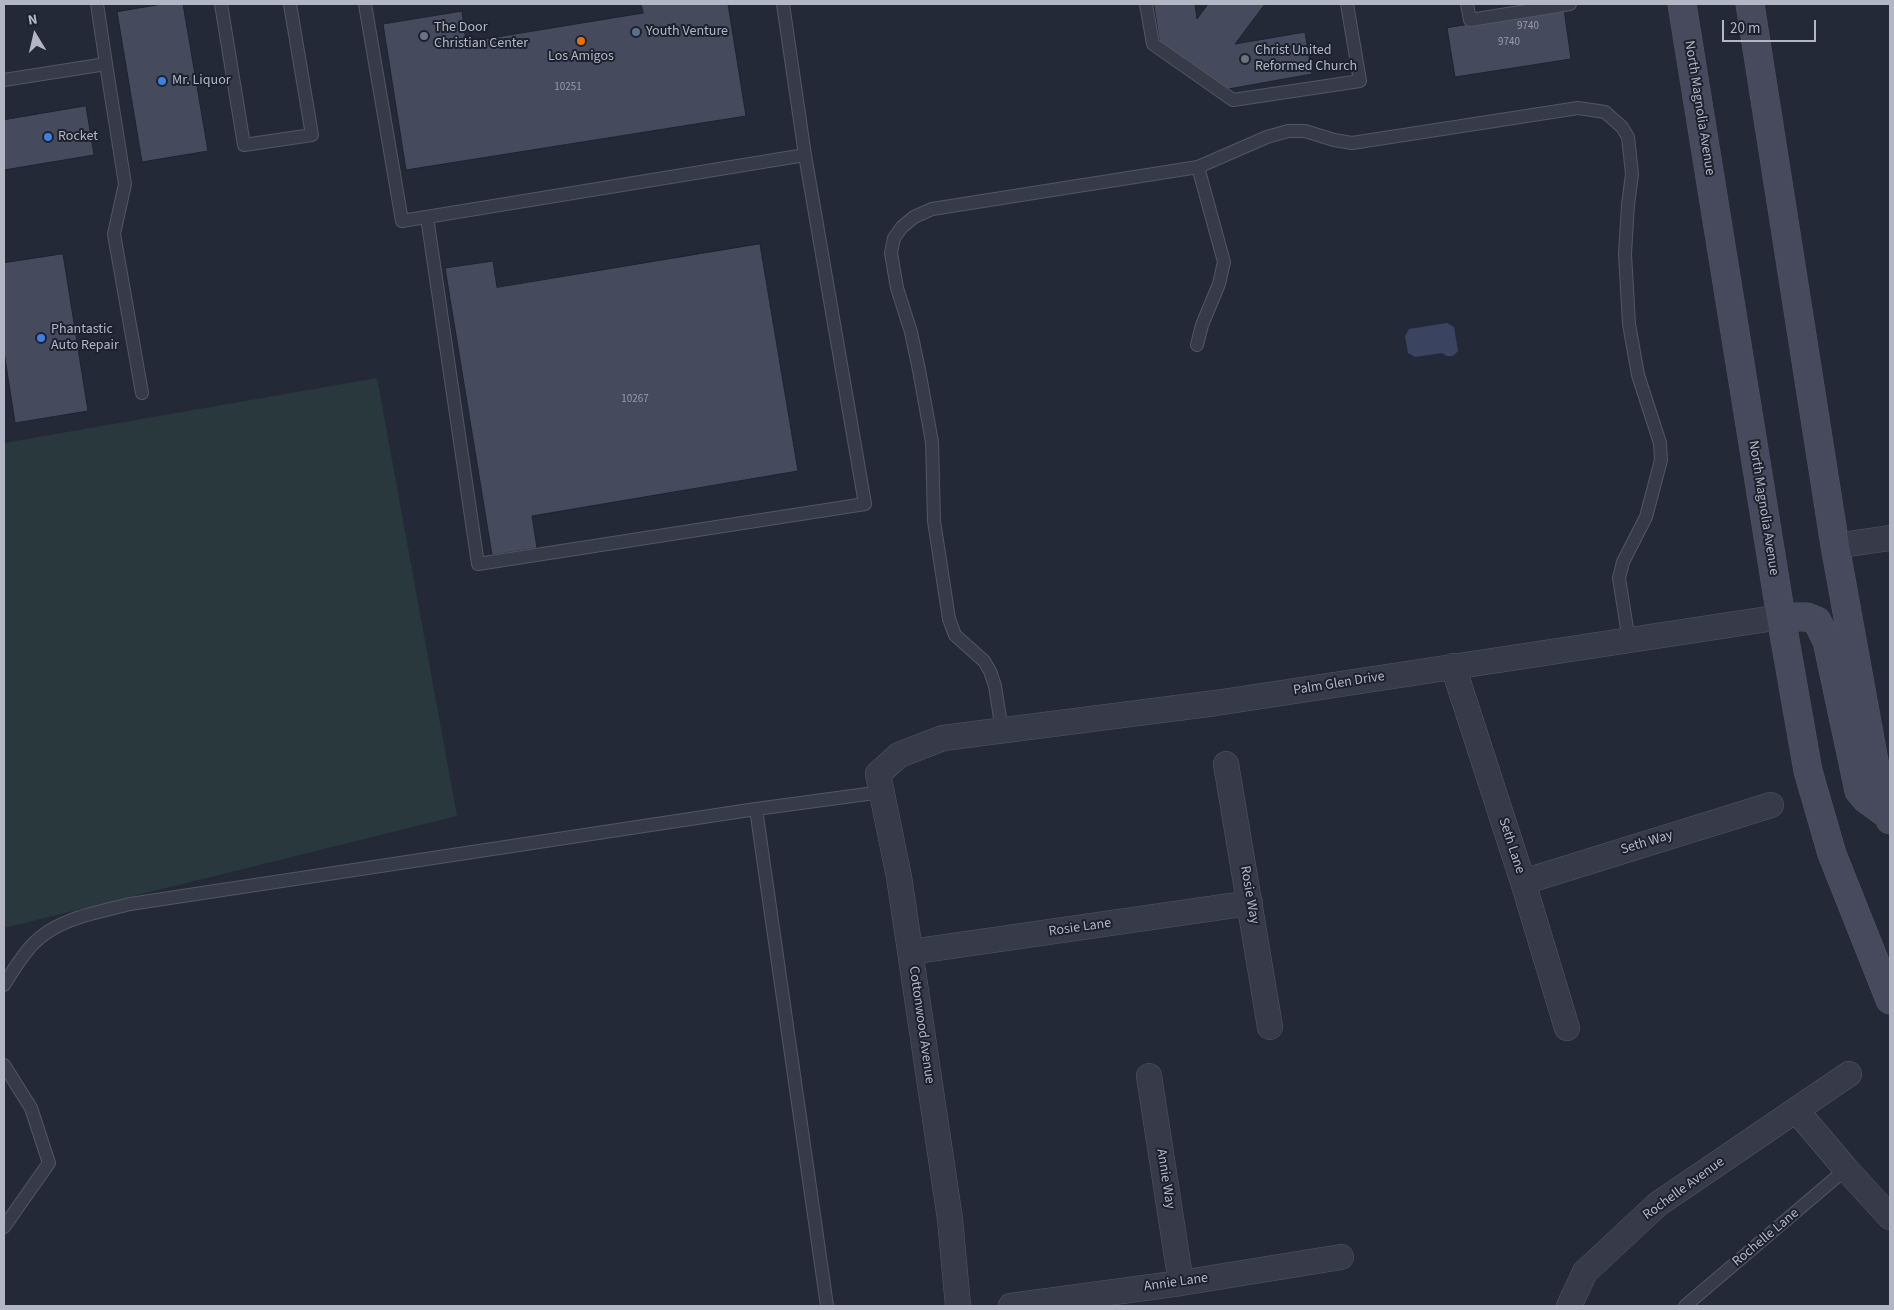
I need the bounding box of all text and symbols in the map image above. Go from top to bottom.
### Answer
north arrow [10,10,60,60]
text: N [26,10,39,31]
scale bar [1724,10,1818,42]
text: 20 m [1730,18,1760,39]
place label: The Door Christian Center [434,20,528,52]
house number: 9740 [1517,20,1539,34]
place label: Youth Venture [646,24,728,40]
marker: Youth Venture [630,26,642,38]
marker: The Door Christian Center [418,30,430,42]
marker: Los Amigos [575,35,587,47]
house number: 9740 [1498,36,1520,50]
street label: North Magnolia Avenue [1680,39,1718,177]
place label: Christ United Reformed Church [1255,43,1357,75]
place label: Los Amigos [548,49,614,65]
marker: Christ United Reformed Church [1239,53,1251,65]
place label: Mr. Liquor [172,73,231,89]
marker: Mr. Liquor [156,75,168,87]
house number: 10251 [554,81,582,95]
place label: Rocket [58,129,98,145]
marker: Rocket [42,131,54,143]
place label: Phantastic Auto Repair [51,322,119,354]
marker: Phantastic Auto Repair [35,332,47,344]
house number: 10267 [621,393,649,407]
street label: North Magnolia Avenue [1744,439,1782,577]
street label: Palm Glen Drive [1292,668,1386,700]
street label: Seth Lane [1494,816,1528,876]
street label: Seth Way [1619,827,1675,859]
street label: Rosie Way [1236,865,1262,925]
street label: Rosie Lane [1048,915,1112,941]
street label: Cottonwood Avenue [904,965,938,1085]
street label: Annie Way [1152,1148,1178,1210]
street label: Rochelle Avenue [1640,1154,1728,1224]
street label: Rochelle Lane [1729,1205,1803,1271]
street label: Annie Lane [1143,1270,1209,1296]

